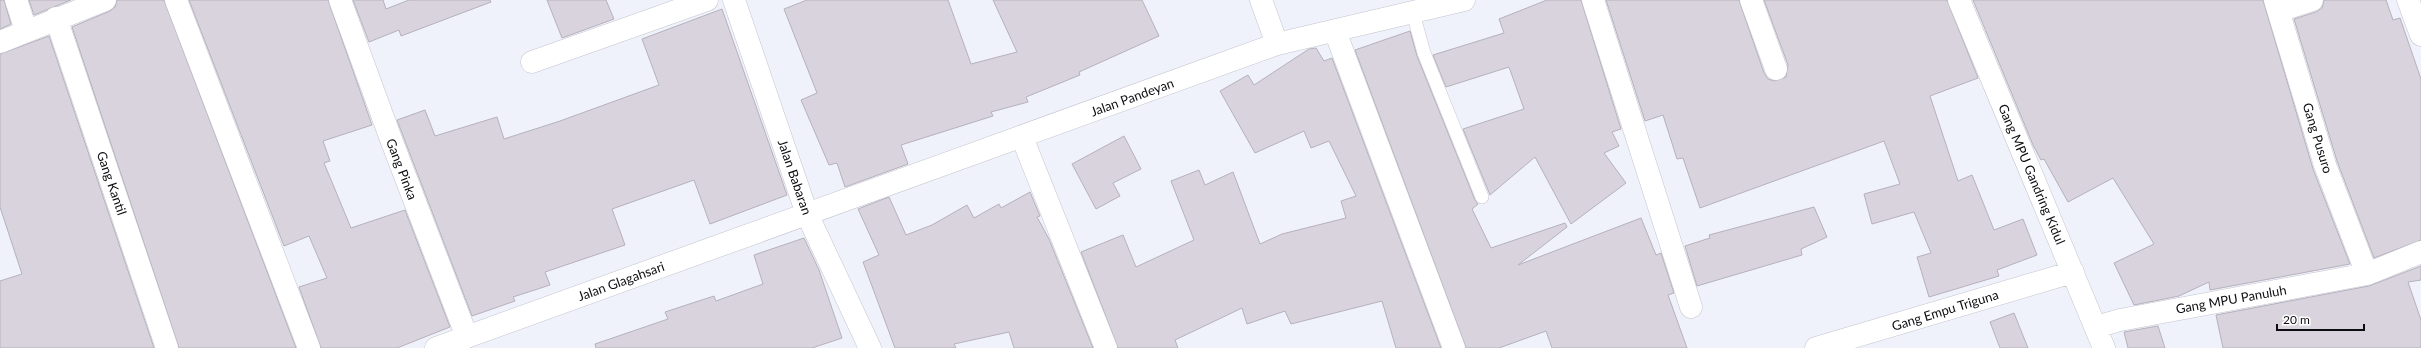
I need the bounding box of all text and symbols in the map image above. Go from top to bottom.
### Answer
street label: Jalan Pandeyan [1088,75,1176,119]
street label: Gang MPU Gandring Kidul [1995,101,2069,247]
street label: Gang Pusuro [2300,101,2336,175]
street label: Gang Pinka [383,136,421,202]
street label: Jalan Babaran [775,137,815,217]
street label: Gang Kantil [94,149,130,217]
street label: Jalan Glagahsari [575,258,667,304]
street label: Gang MPU Panuluh [2174,281,2288,317]
street label: Gang Empu Triguna [1890,286,2000,334]
scale bar [2277,306,2364,332]
text: 20 m [2283,312,2310,327]

